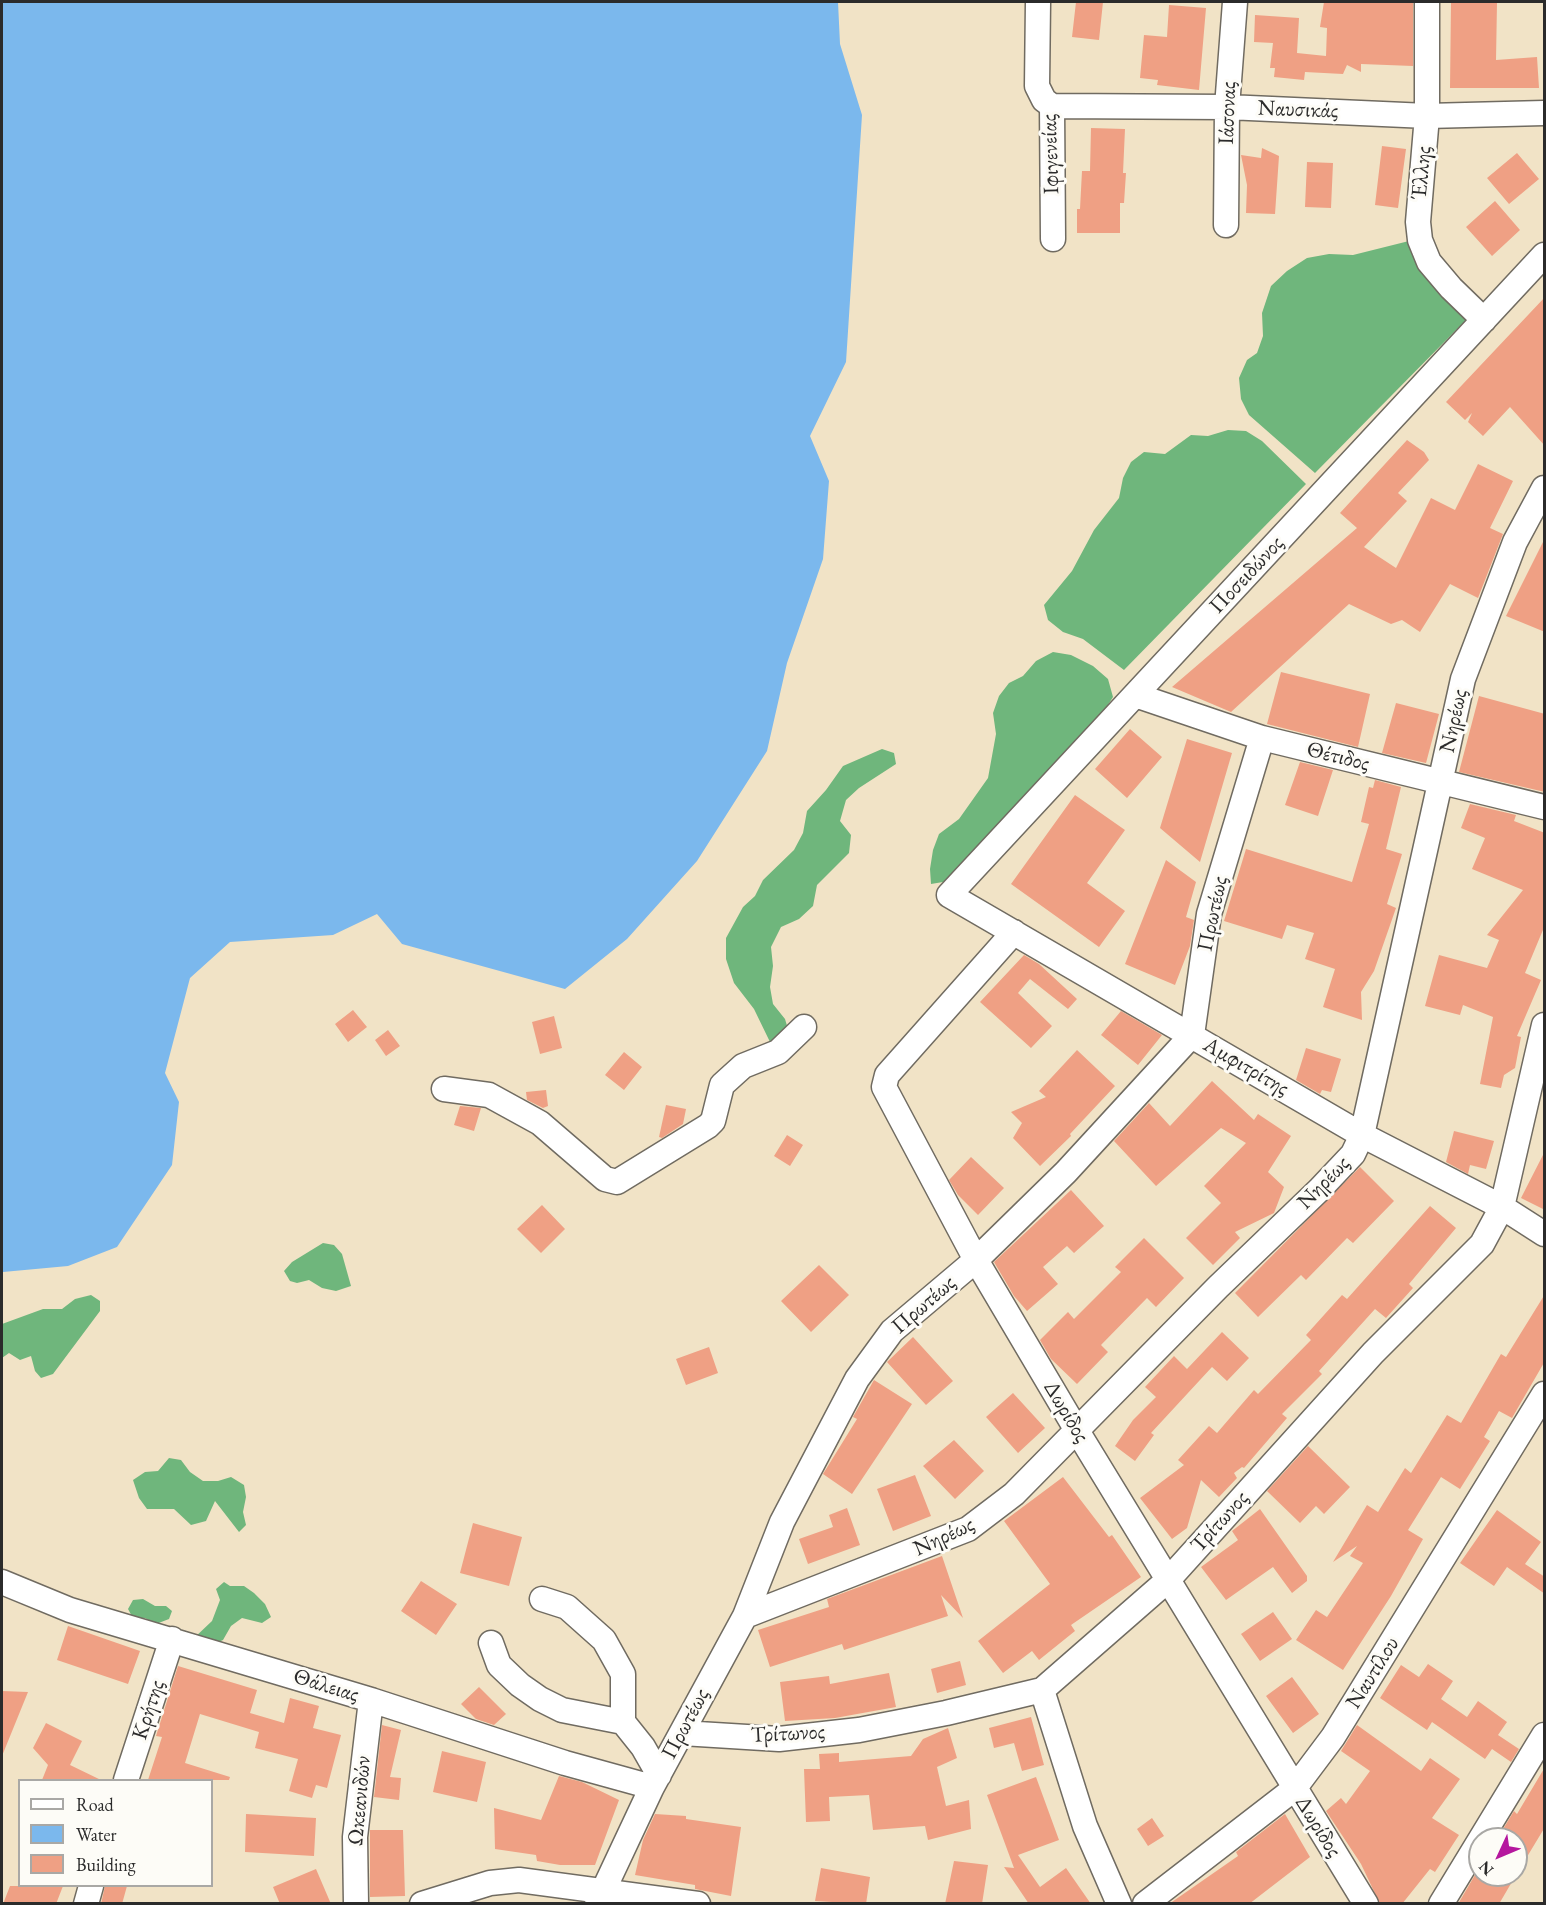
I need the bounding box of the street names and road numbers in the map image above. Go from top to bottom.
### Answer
street label: Ιάσονας [1214,81,1242,145]
street label: Ναυσικάς [1257,95,1339,125]
street label: Ιφιγενείας [1036,113,1066,195]
street label: Έλλης [1407,145,1437,201]
street label: Ποσειδώνος [1204,531,1290,619]
street label: Νηρέως [1434,687,1474,755]
street label: Θέτιδος [1304,736,1372,778]
street label: Πρωτέως [1192,874,1234,954]
street label: Αμφιτρίτης [1199,1032,1293,1102]
street label: Νηρέως [1292,1151,1356,1215]
street label: Πρωτέως [887,1270,961,1340]
street label: Δωρίδος [1037,1376,1095,1448]
street label: Τρίτωνος [1185,1486,1255,1558]
street label: Νηρέως [909,1511,979,1563]
street label: Ναυτίλου [1341,1632,1405,1714]
street label: Θάλειας [290,1664,362,1708]
street label: Κρήτης [127,1677,171,1743]
street label: Πρωτέως [656,1684,716,1764]
street label: Τρίτωνος [750,1719,826,1749]
street label: Ωκεανιδών [343,1755,377,1847]
street label: Δωρίδος [1289,1791,1347,1863]

